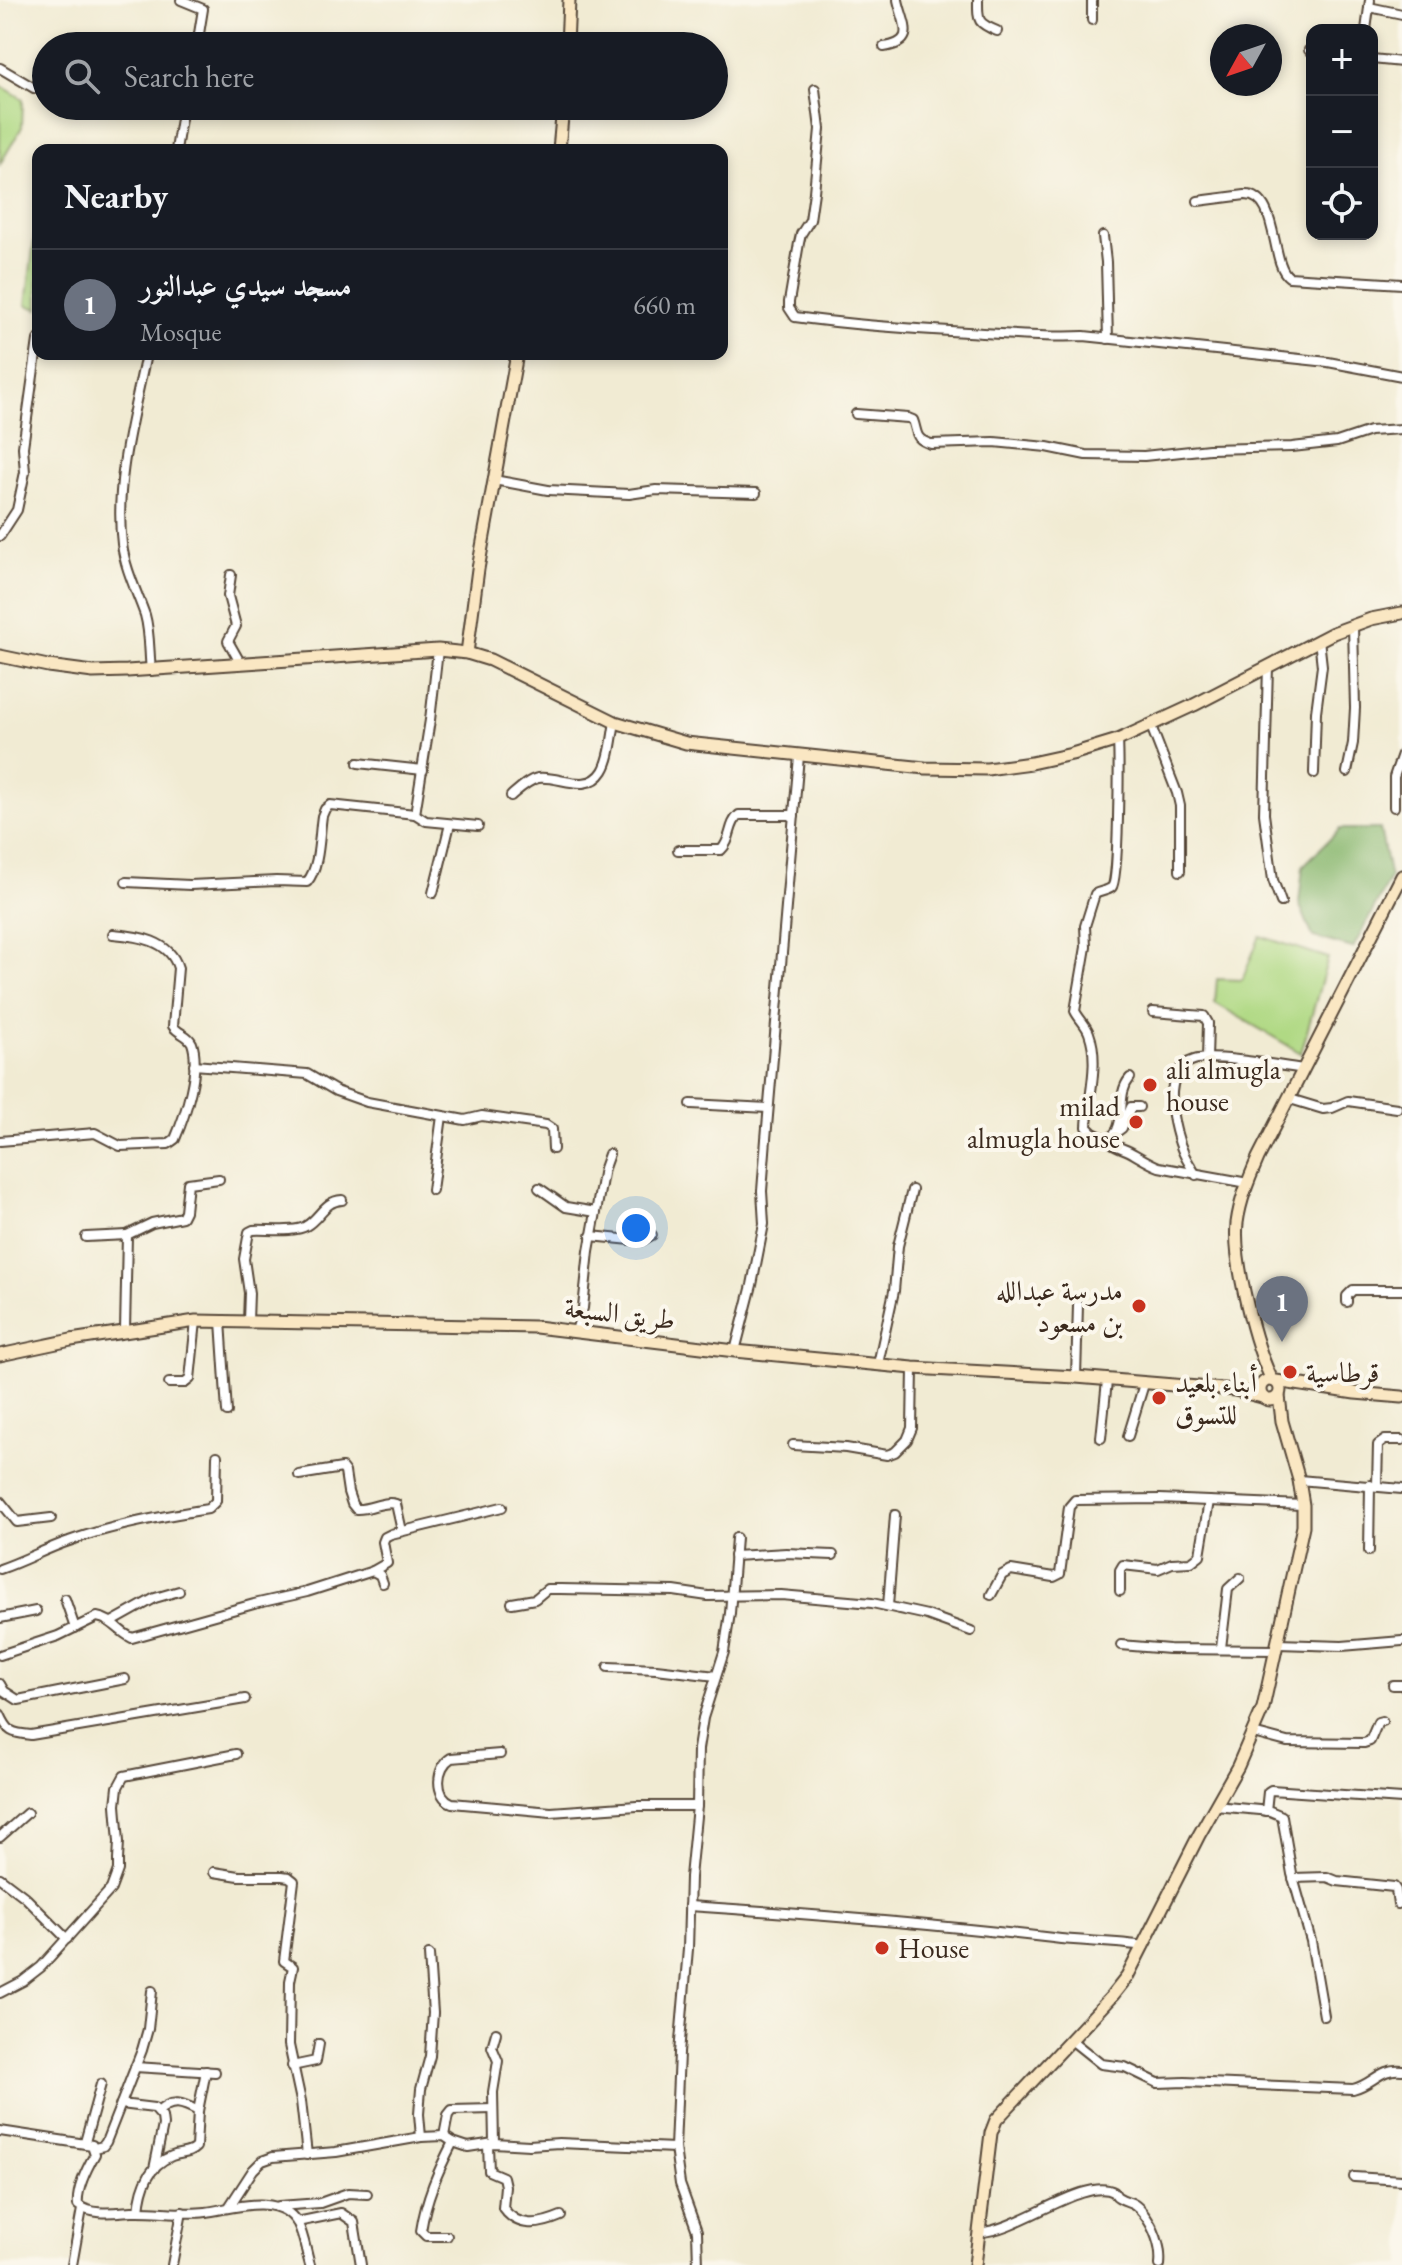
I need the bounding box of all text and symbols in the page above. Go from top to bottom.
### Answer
north arrow [1210,24,1282,96]
map controls [1306,24,1378,240]
button: + [1306,24,1378,96]
search box [32,32,728,120]
icon: search [60,54,104,98]
text: Search here [124,57,254,96]
button: − [1306,96,1378,168]
button: locate [1306,168,1378,240]
text: Nearby [64,174,168,218]
text: مسجد سيدي عبدالنور [140,266,352,305]
text: 1 [83,288,97,322]
text: 660 m [633,288,696,322]
text: Mosque [140,315,222,349]
place label: ali almugla house [1166,1051,1282,1119]
marker: ali almugla house [1141,1076,1159,1094]
place label: milad almugla house [967,1088,1121,1156]
marker: milad almugla house [1127,1113,1145,1131]
your location [616,1208,656,1248]
place label: مدرسة عبدالله بن مسعود [996,1272,1123,1340]
pin: 1 [1256,1276,1308,1342]
street label: طريق السبعة [563,1288,677,1338]
marker: مدرسة عبدالله بن مسعود [1130,1297,1148,1315]
place label: قرطاسية [1306,1354,1380,1390]
place label: أبناء بلعيد للتسوق [1175,1363,1257,1432]
marker: قرطاسية [1281,1363,1299,1381]
marker: أبناء بلعيد للتسوق [1150,1389,1168,1407]
place label: House [898,1930,969,1966]
marker: House [873,1939,891,1957]

